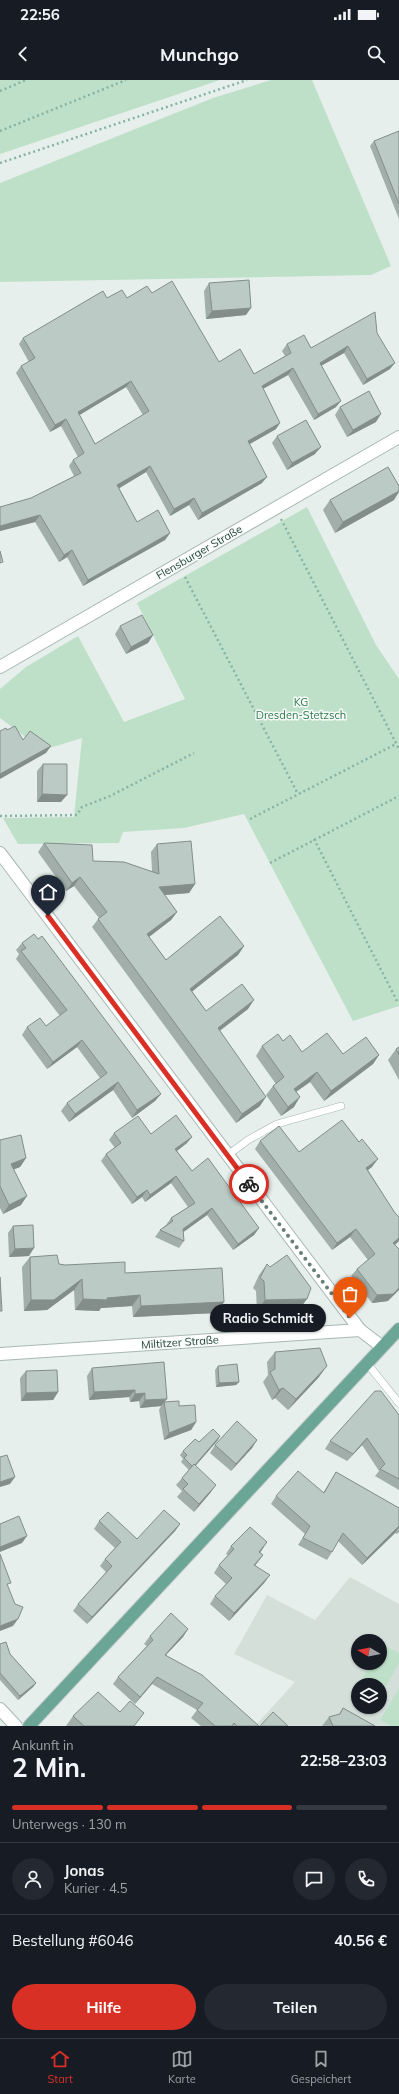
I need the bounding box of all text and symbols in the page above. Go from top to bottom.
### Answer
text: 22:56 [20,5,60,24]
icon: back [12,43,34,65]
text: Munchgo [160,43,239,66]
icon: search [365,43,387,65]
street label: Flensburger Straße [153,522,245,582]
park label: KG Dresden-Stetzsch [256,695,346,722]
pin [31,875,65,916]
icon: home [37,881,59,903]
courier [229,1164,269,1204]
icon: bike [238,1173,260,1195]
pin [333,1277,367,1318]
icon: bag [339,1283,361,1305]
callout: Radio Schmidt [210,1304,326,1332]
text: Radio Schmidt [223,1310,313,1326]
street label: Miltitzer Straße [141,1332,219,1352]
north arrow [351,1634,387,1670]
map controls [351,1634,387,1714]
button: layers [351,1678,387,1714]
text: Ankunft in [12,1737,74,1753]
text: 2 Min. [12,1751,86,1784]
text: 22:58–23:03 [300,1751,387,1770]
text: Unterwegs · 130 m [12,1816,126,1832]
button: person [12,1858,54,1900]
button: chat [293,1858,335,1900]
button: phone [345,1858,387,1900]
text: Jonas [64,1861,104,1880]
text: Kurier · 4.5 [64,1880,128,1896]
text: Bestellung #6046 [12,1931,134,1950]
text: 40.56 € [334,1931,387,1950]
button: Hilfe [12,1984,196,2030]
button: Teilen [204,1984,387,2030]
tab: Start [48,2048,73,2086]
tab: Karte [168,2048,196,2086]
tab: Gespeichert [291,2048,351,2086]

